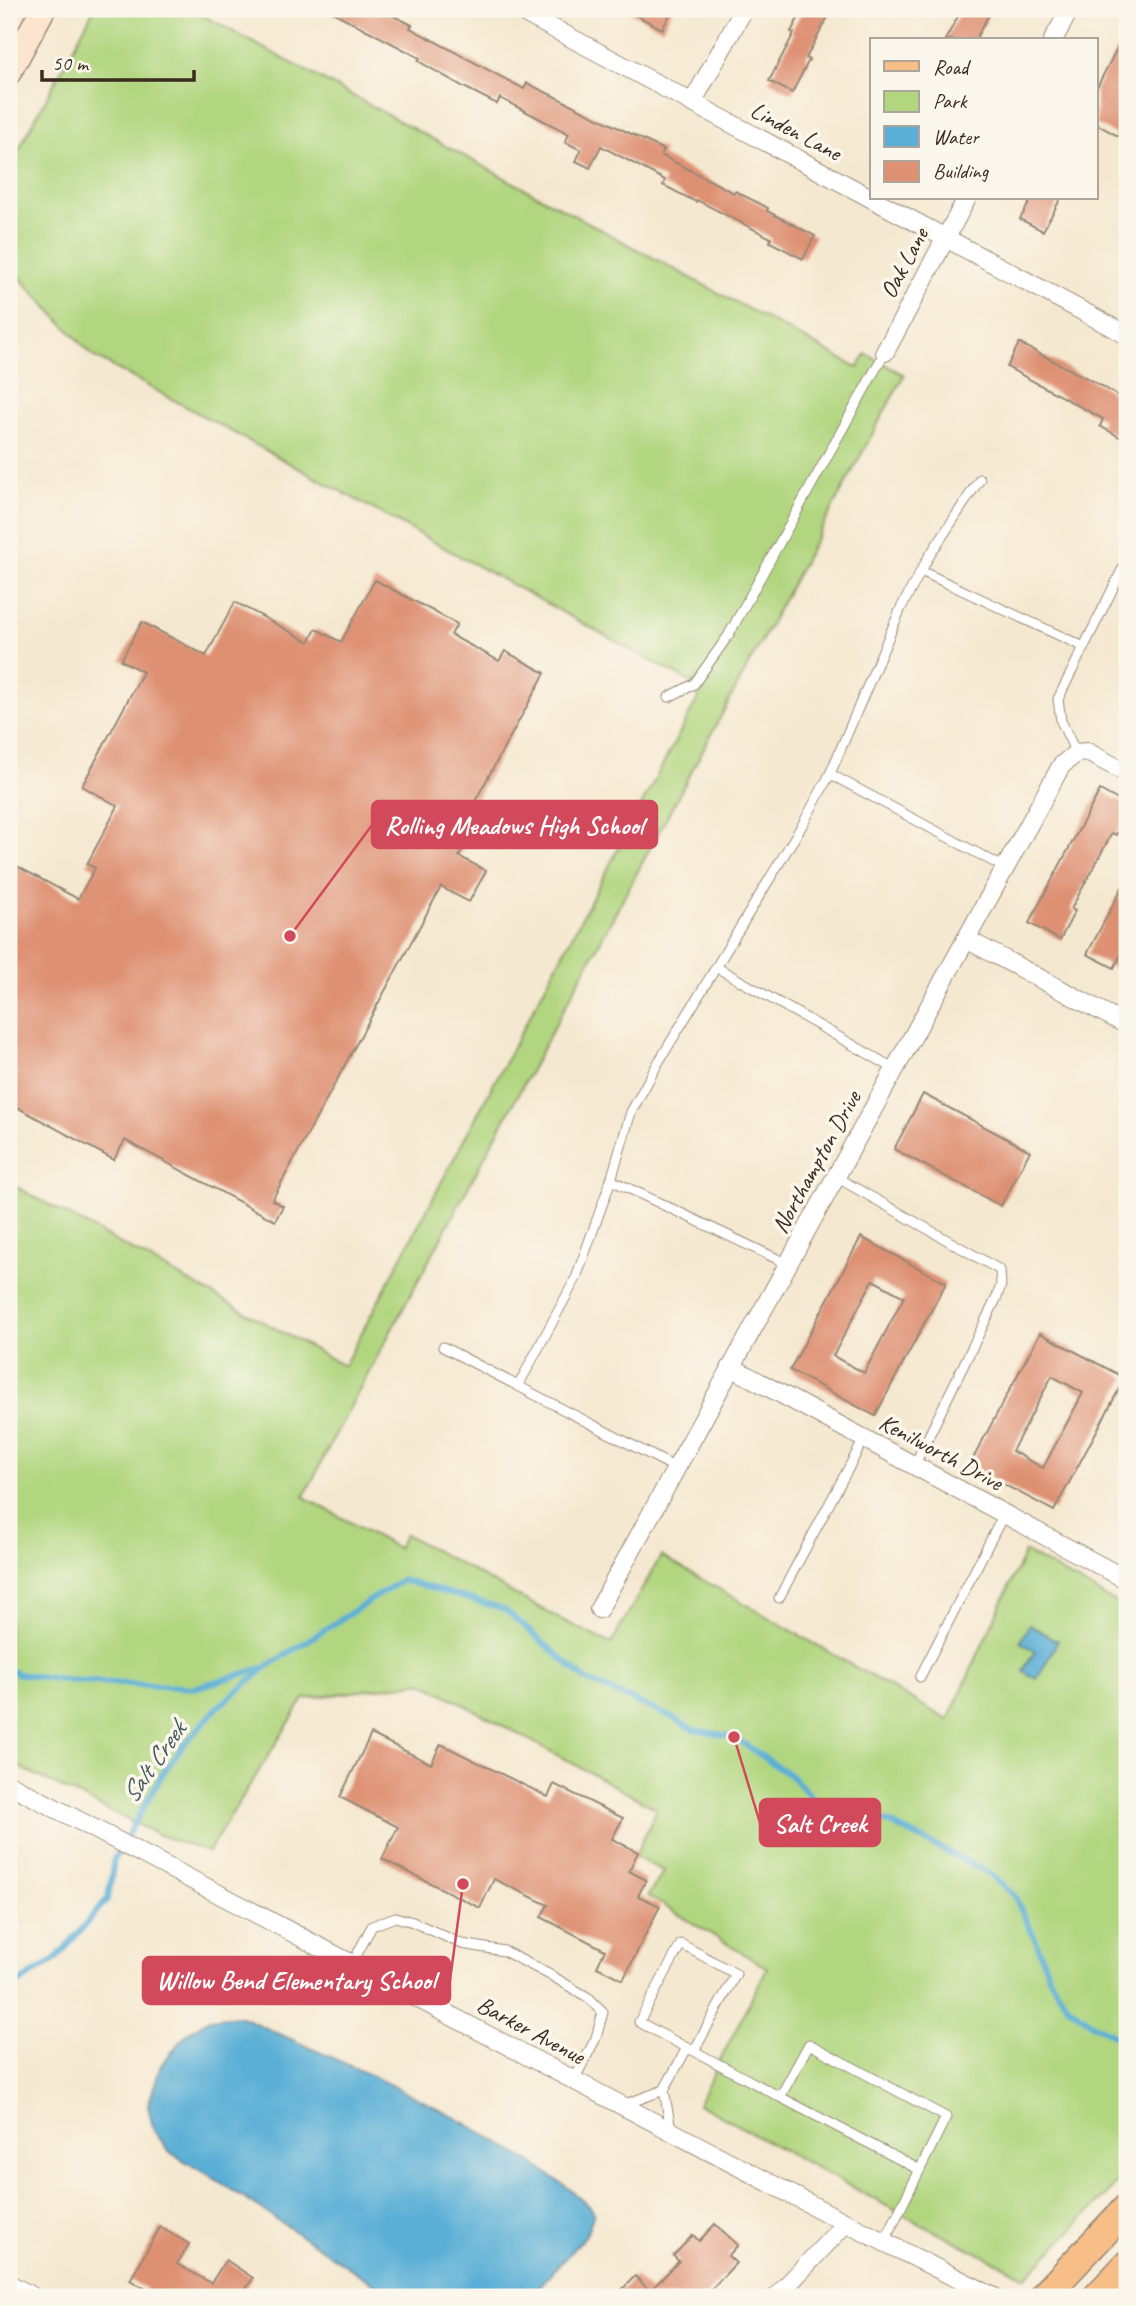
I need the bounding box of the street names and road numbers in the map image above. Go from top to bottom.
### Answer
street label: Linden Lane [746,95,848,168]
street label: Oak Lane [873,221,936,303]
street label: Northampton Drive [765,1084,869,1238]
street label: Kenilworth Drive [874,1407,1010,1498]
street label: Barker Avenue [472,1989,592,2072]

